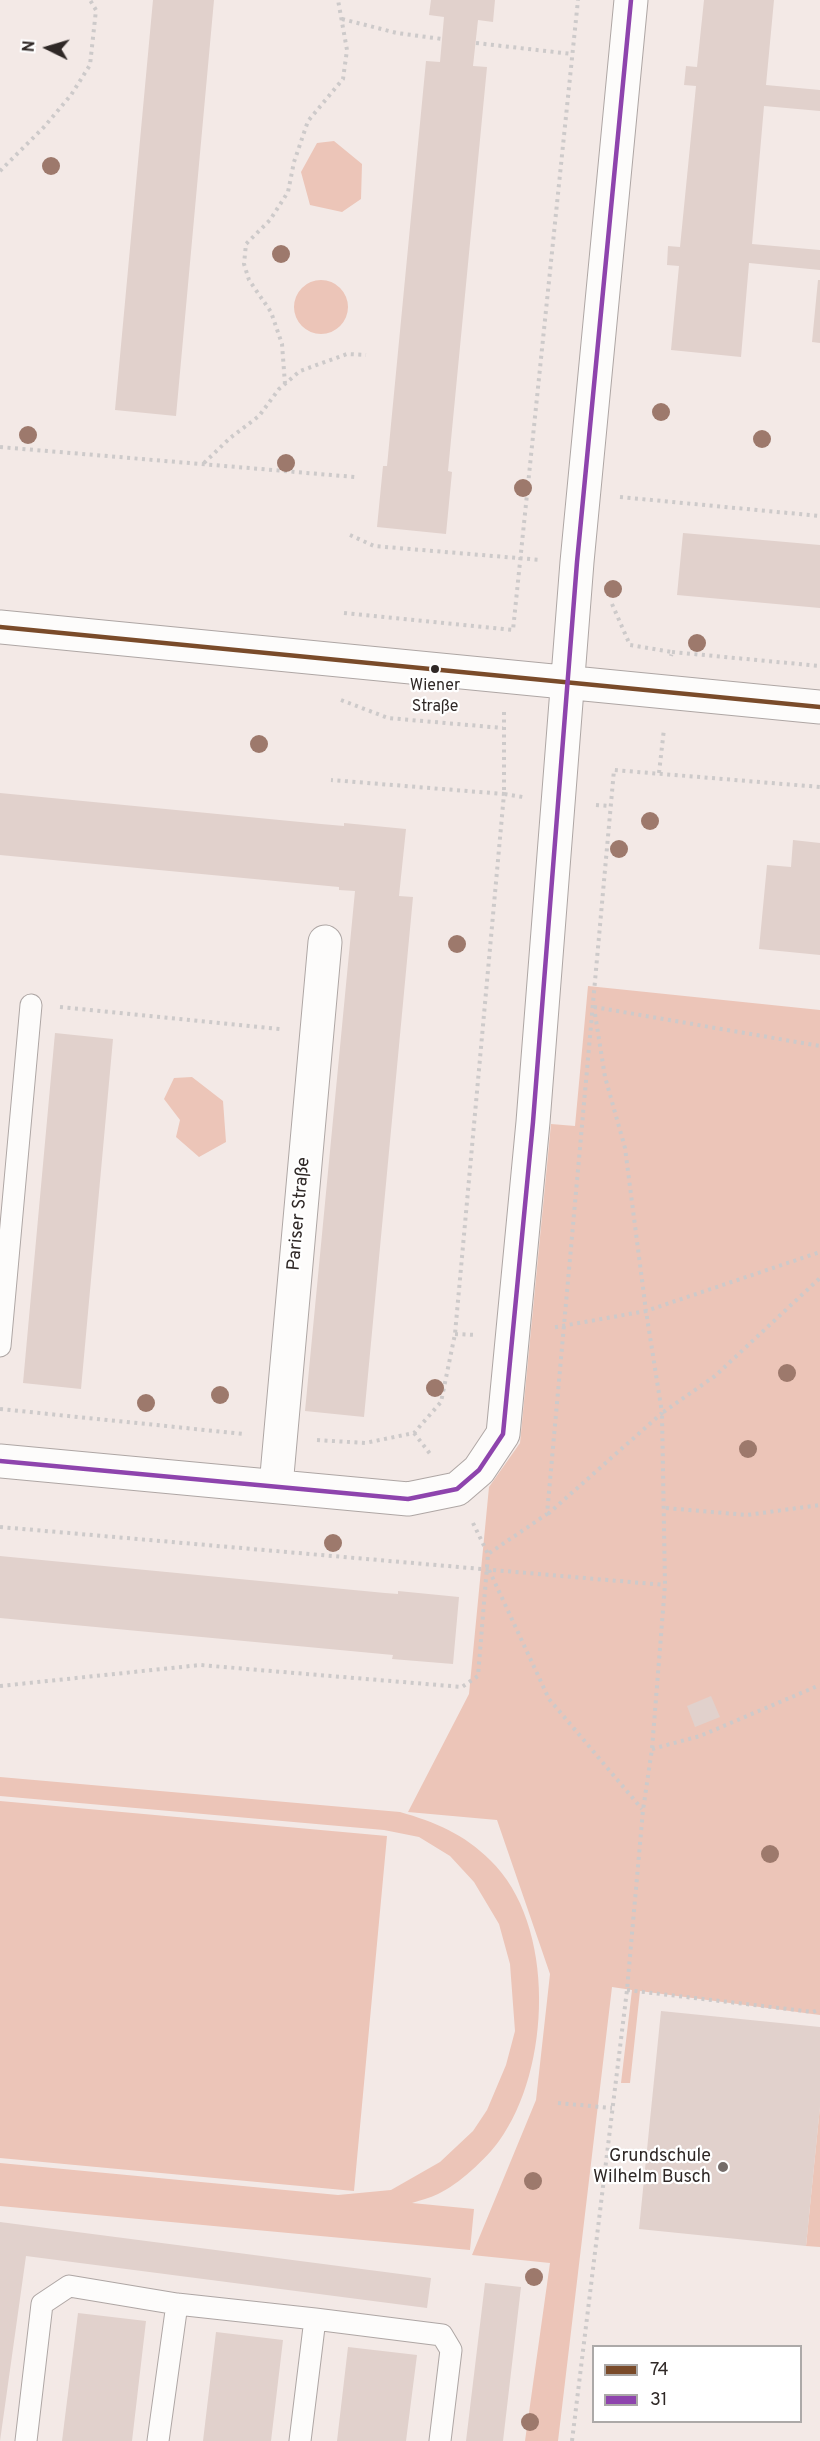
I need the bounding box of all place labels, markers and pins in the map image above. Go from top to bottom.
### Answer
marker: Wiener Straße [429,663,441,675]
place label: Wiener Straße [410,677,460,715]
place label: Grundschule Wilhelm Busch [593,2146,711,2188]
marker: Grundschule Wilhelm Busch [716,2160,730,2174]

